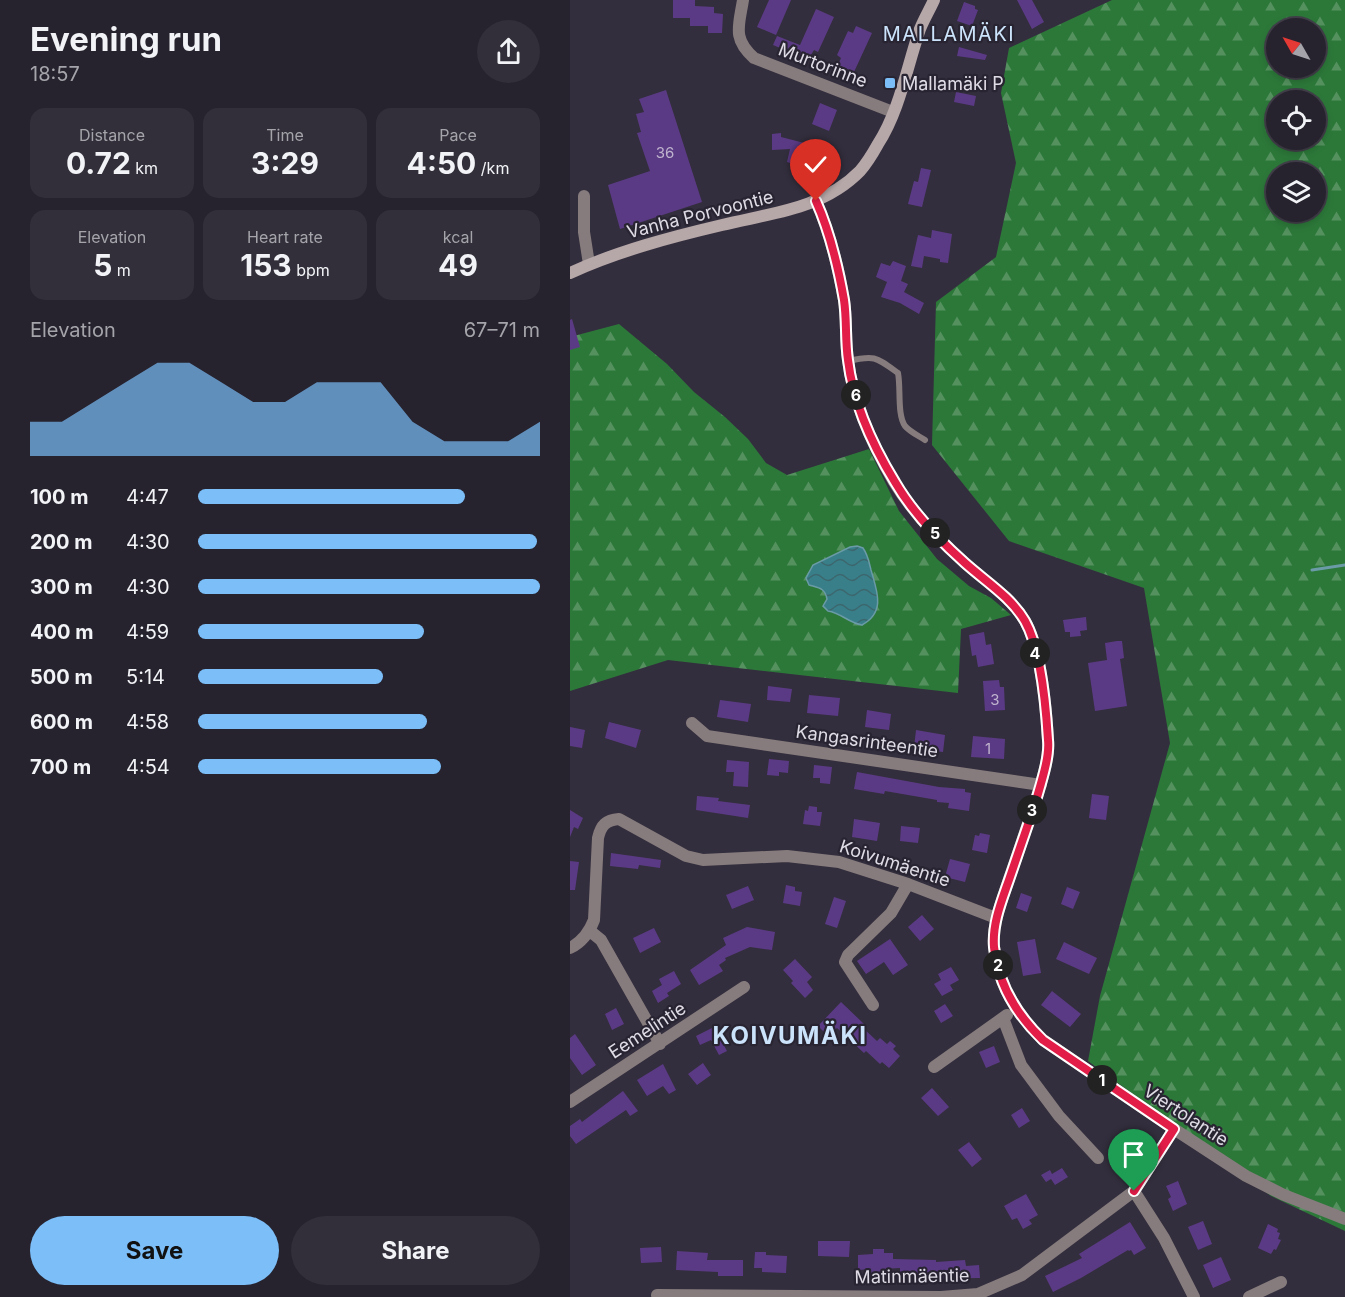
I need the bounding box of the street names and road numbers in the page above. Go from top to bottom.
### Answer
street label: Murtorinne [776,38,870,92]
street label: Vanha Porvoontie [625,186,775,242]
street label: Kangasrinteentie [794,721,940,761]
street label: Koivumäentie [837,835,953,891]
street label: Eemelintie [605,997,689,1063]
street label: Viertolantie [1140,1080,1232,1150]
street label: Matinmäentie [854,1264,970,1288]

